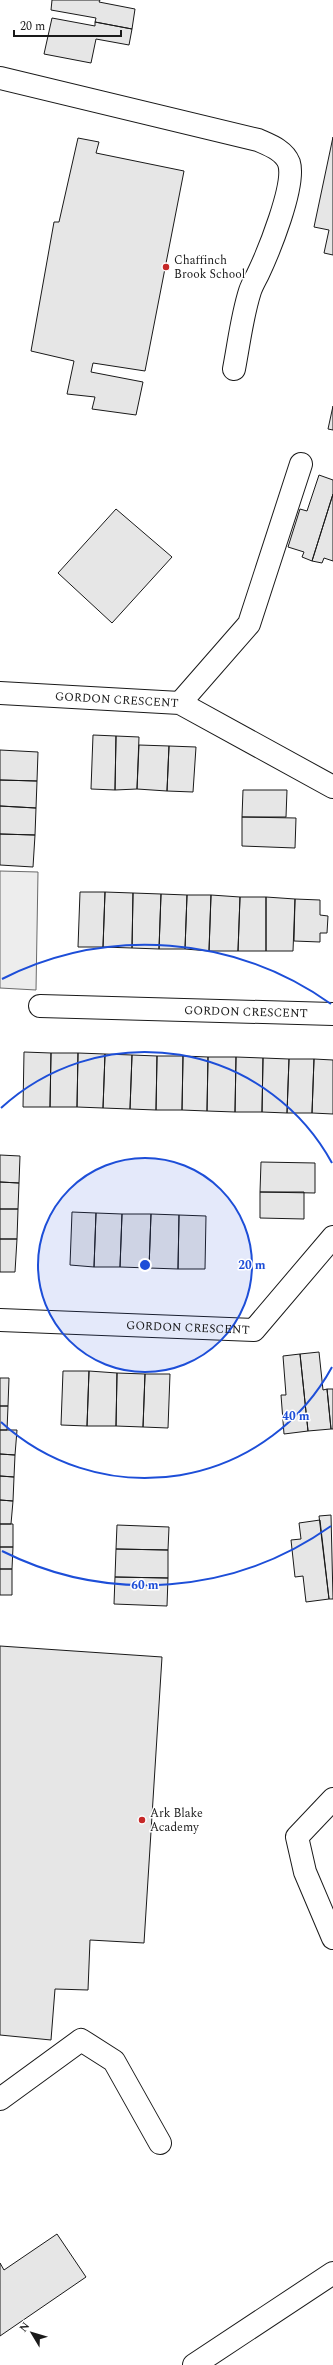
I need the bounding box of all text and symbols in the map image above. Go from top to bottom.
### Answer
scale bar [14,12,121,38]
text: 20 m [20,17,45,36]
place label: Chaffinch Brook School [174,251,245,284]
marker: Chaffinch Brook School [161,262,171,272]
street label: GORDON CRESCENT [55,687,179,712]
street label: GORDON CRESCENT [184,1000,308,1023]
text: 20 m [238,1256,266,1275]
centre of rings [138,1258,152,1272]
street label: GORDON CRESCENT [126,1315,250,1339]
text: 40 m [282,1407,310,1426]
text: 60 m [131,1576,159,1595]
place label: Ark Blake Academy [150,1804,203,1837]
marker: Ark Blake Academy [137,1815,147,1825]
north arrow [12,2313,52,2353]
text: N [15,2318,34,2336]

